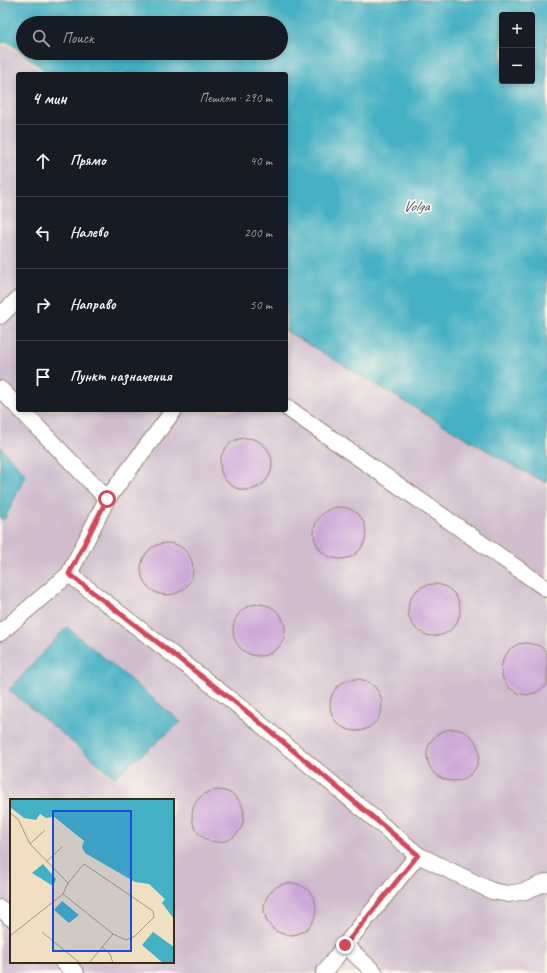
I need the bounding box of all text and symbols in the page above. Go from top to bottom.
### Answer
map controls [499,12,535,84]
button: + [499,12,535,48]
search box [16,16,288,60]
icon: search [30,27,52,49]
text: Поиск [62,29,94,48]
button: − [499,48,535,84]
text: 4 мин [32,88,67,109]
text: Пешком · 290 m [199,90,272,106]
icon: ahead [32,150,54,172]
text: Прямо [70,151,106,170]
text: 40 m [250,153,272,169]
water label: Volga [403,197,431,216]
icon: left [32,222,54,244]
text: Налево [70,223,108,242]
text: 200 m [244,225,272,241]
icon: right [32,294,54,316]
text: Направо [70,295,116,314]
text: 50 m [250,297,272,313]
icon: arrive [32,366,54,388]
text: Пункт назначения [70,367,172,386]
route start [98,490,116,508]
inset map [10,799,174,963]
route end [336,936,354,954]

